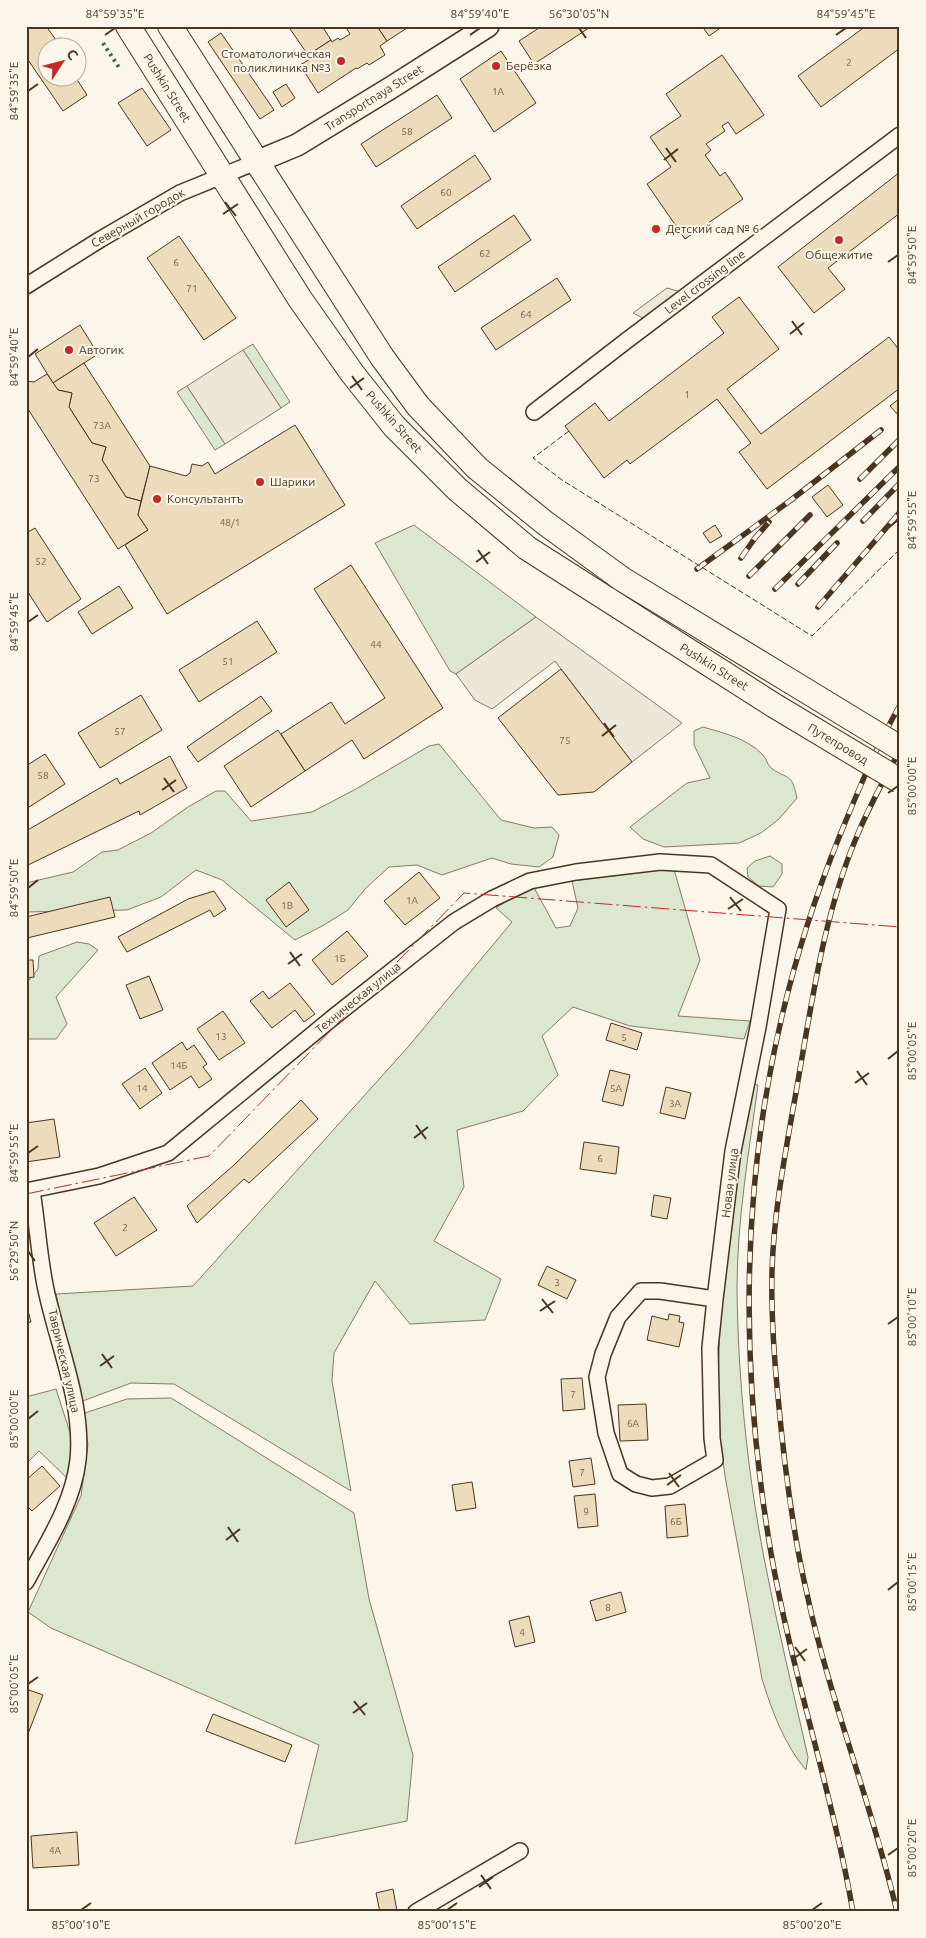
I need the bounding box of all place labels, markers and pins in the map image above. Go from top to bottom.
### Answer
place label: Стоматологическая поликлиника №3 [221,47,331,74]
marker: Стоматологическая поликлиника №3 [335,55,347,67]
place label: Берёзка [506,59,552,72]
marker: Берёзка [490,60,502,72]
place label: Детский сад № 6 [666,222,760,235]
marker: Детский сад № 6 [650,223,662,235]
marker: Общежитие [833,234,845,246]
place label: Общежитие [805,248,873,261]
place label: Автогик [79,343,124,356]
marker: Автогик [63,344,75,356]
place label: Шарики [270,475,315,488]
marker: Шарики [254,476,266,488]
place label: Консультантъ [167,492,243,505]
marker: Консультантъ [151,493,163,505]

